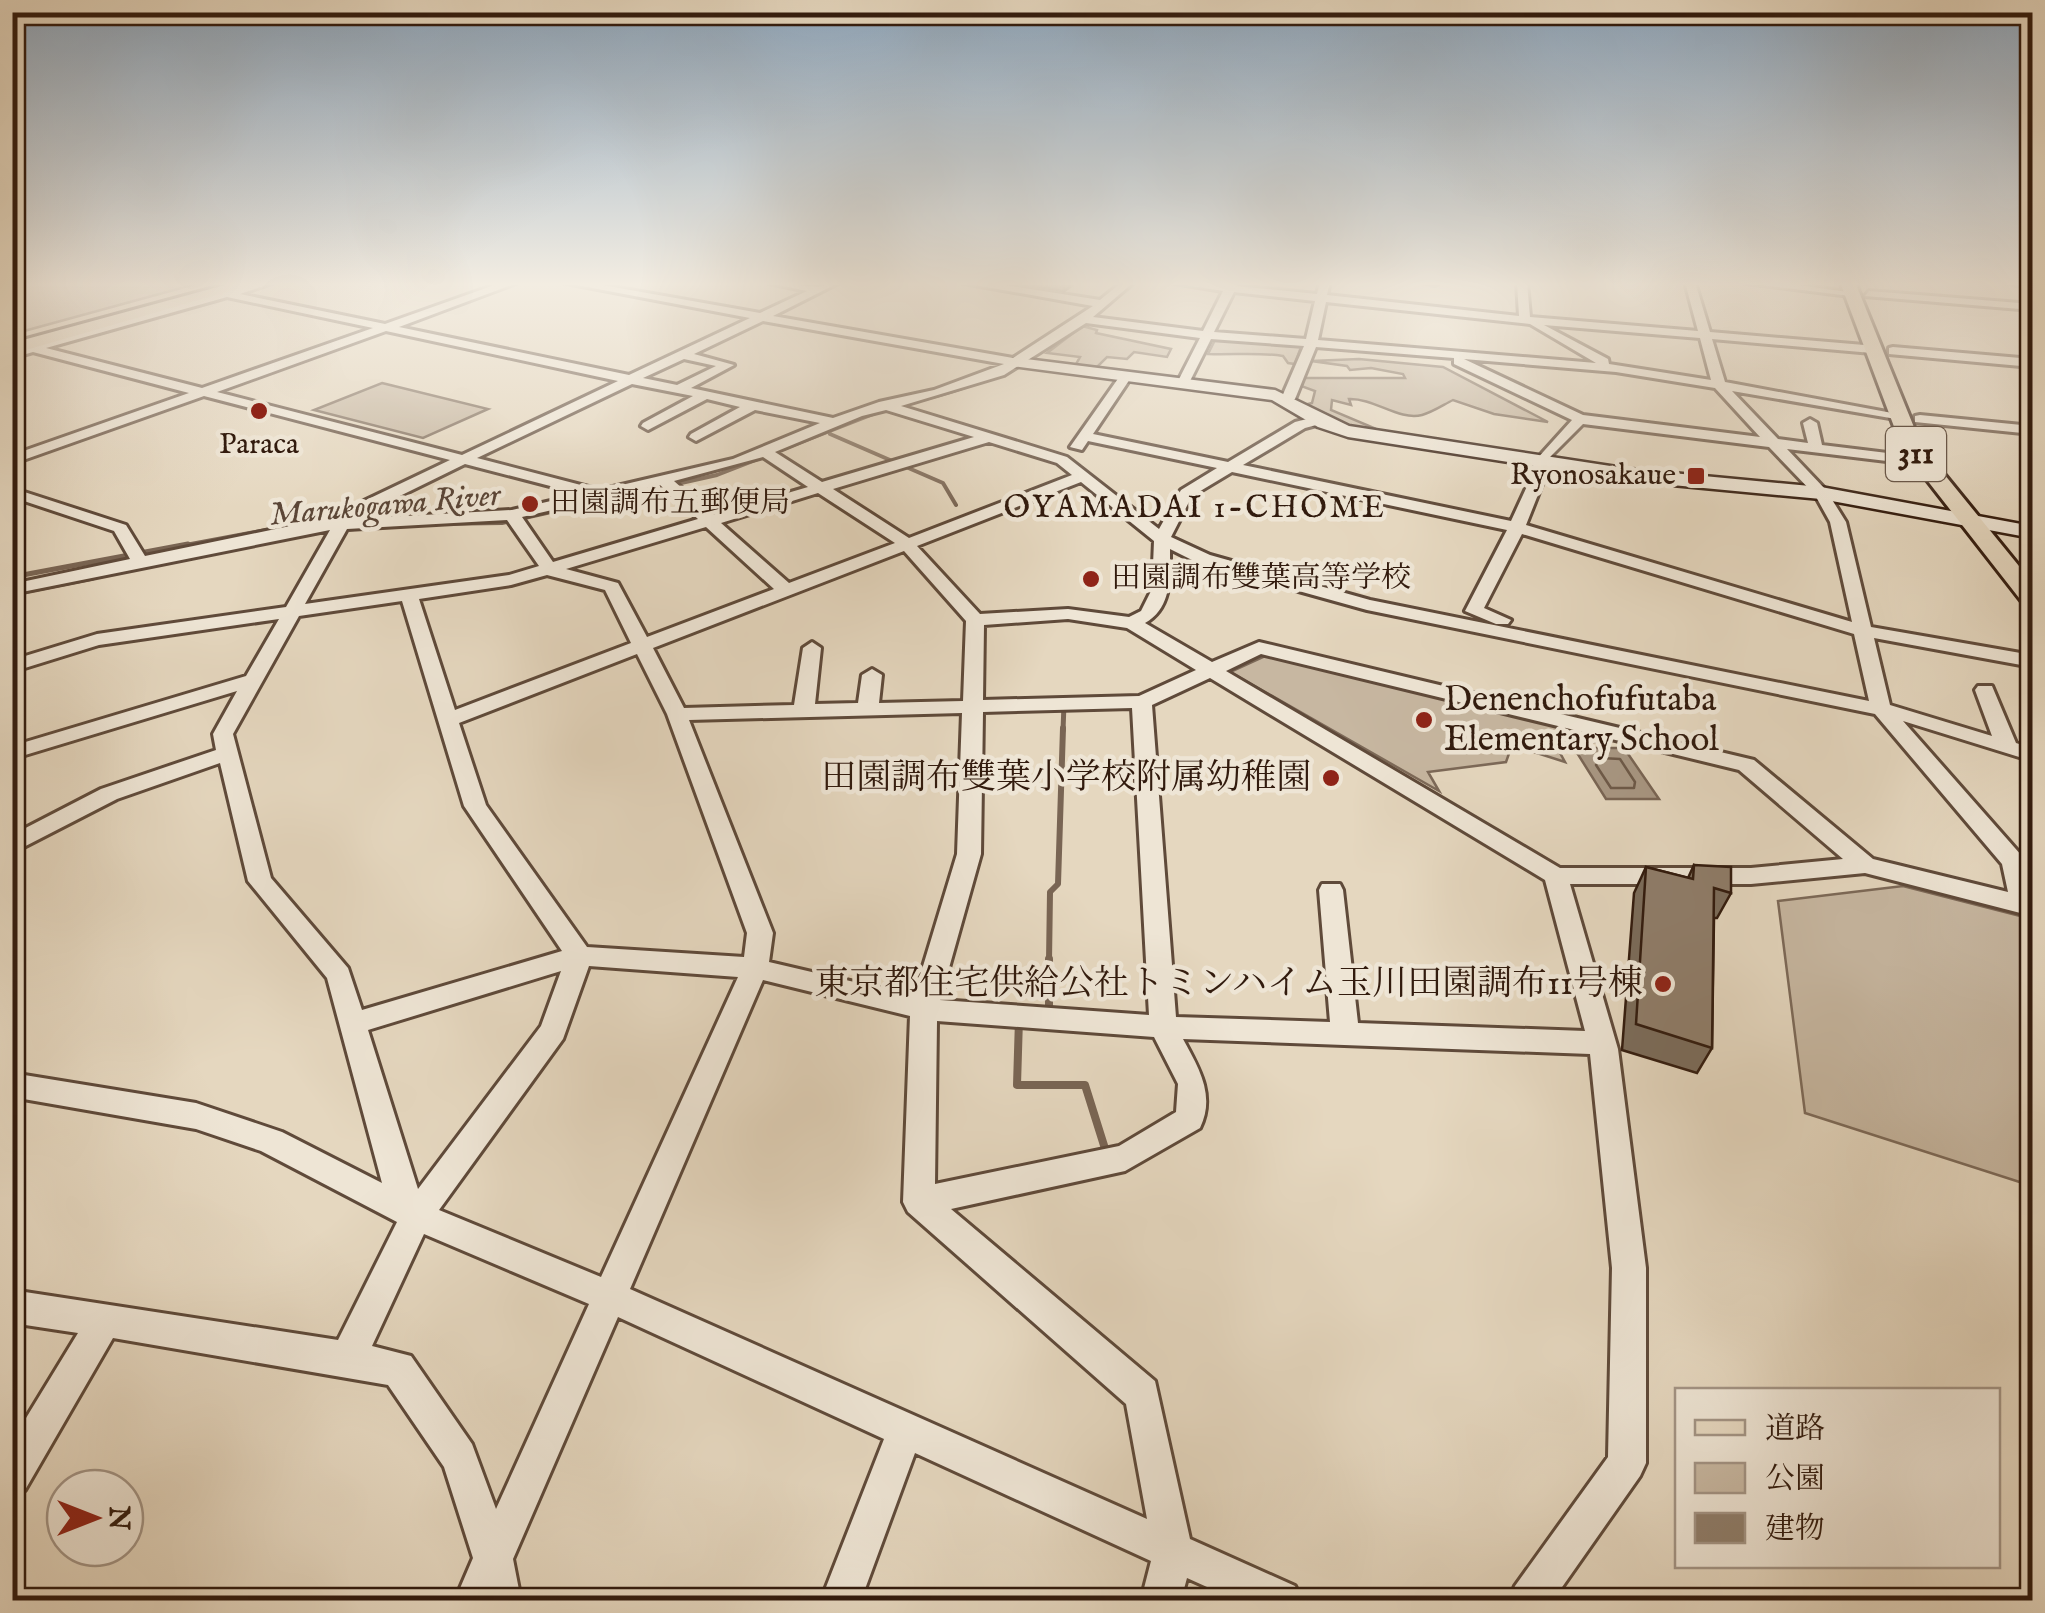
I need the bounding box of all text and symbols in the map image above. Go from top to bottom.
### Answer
marker: Paraca [248,400,270,422]
place label: Paraca [219,426,299,464]
road number: 311 [1886,427,1946,481]
place label: Ryonosakaue [1510,457,1676,495]
marker: Ryonosakaue [1685,465,1707,487]
water label: Marukogawa River [268,475,504,537]
place label: 田園調布五郵便局 [550,485,790,523]
district label: OYAMADAI 1-CHOME [1004,488,1386,529]
marker: 田園調布五郵便局 [519,493,541,515]
place label: 田園調布雙葉高等学校 [1111,560,1411,598]
marker: 田園調布雙葉高等学校 [1080,568,1102,590]
place label: Denenchofufutaba Elementary School [1444,678,1719,763]
marker: Denenchofufutaba Elementary School [1413,709,1435,731]
place label: 田園調布雙葉小学校附属幼稚園 [821,756,1311,801]
marker: 田園調布雙葉小学校附属幼稚園 [1320,767,1342,789]
place label: 東京都住宅供給公社トミンハイム玉川田園調布11号棟 [814,962,1643,1007]
marker: 東京都住宅供給公社トミンハイム玉川田園調布11号棟 [1652,973,1674,995]
legend [1675,1388,2000,1568]
text: 道路 [1765,1411,1825,1449]
text: 公園 [1765,1461,1825,1499]
north arrow [45,1468,145,1568]
text: N [100,1505,135,1530]
text: 建物 [1765,1511,1825,1549]

